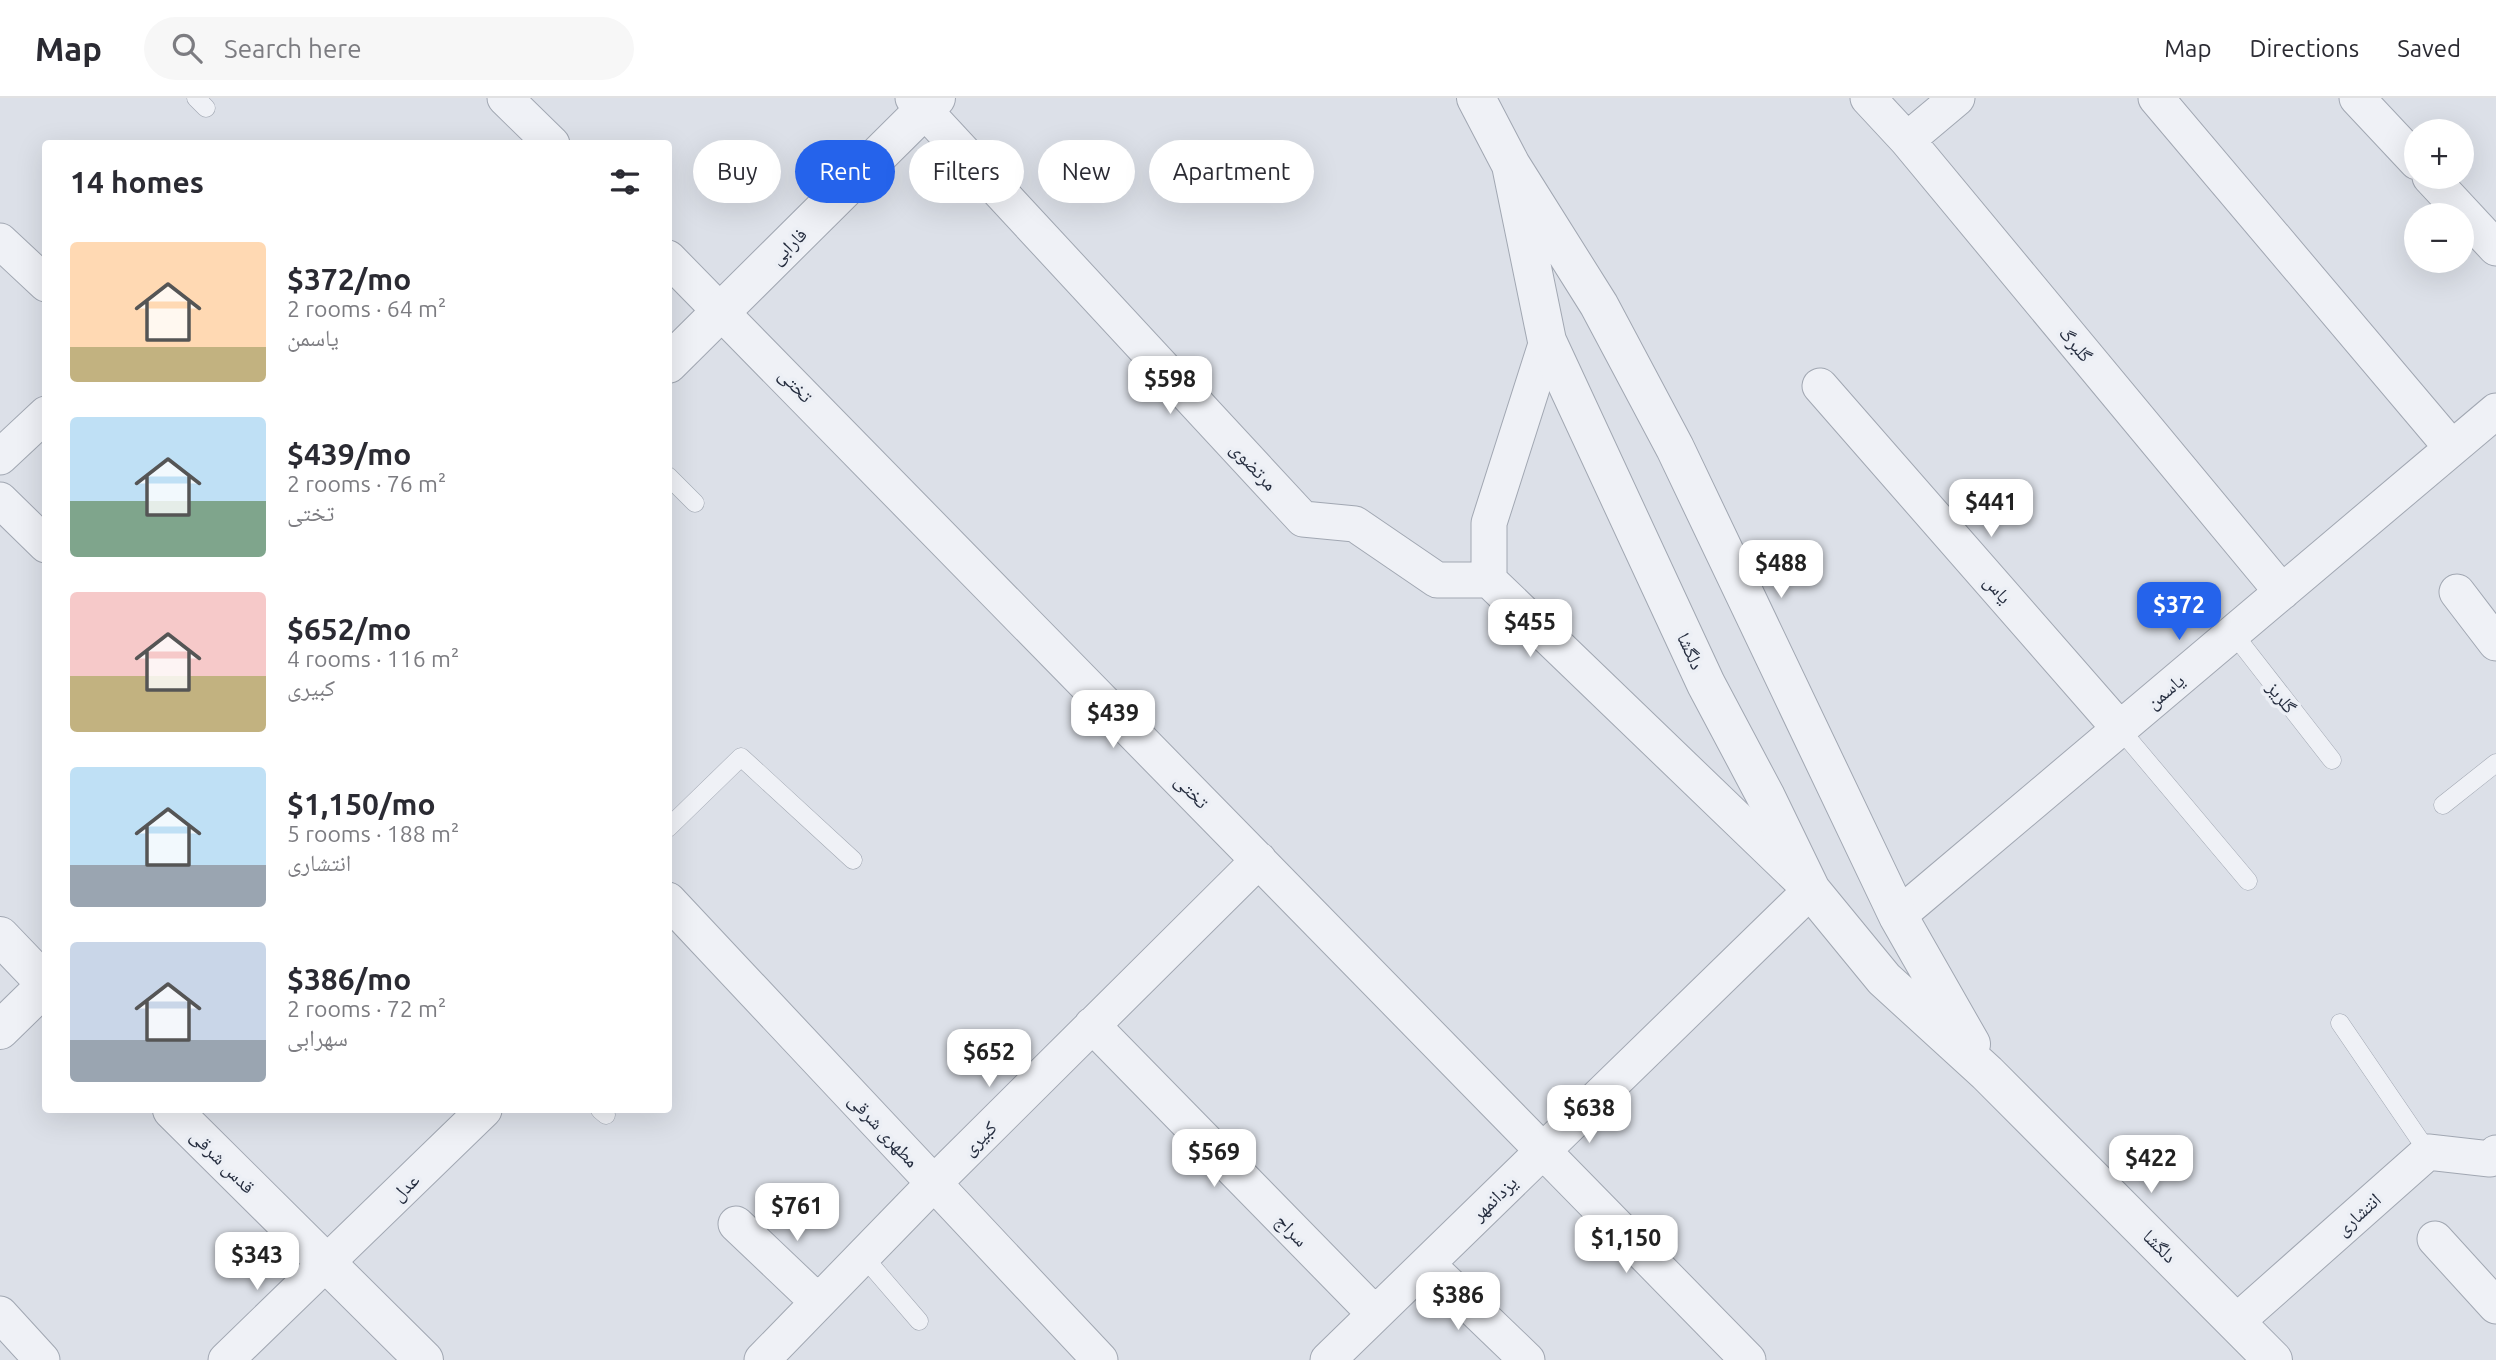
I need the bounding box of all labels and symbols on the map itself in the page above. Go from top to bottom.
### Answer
street label: فارابی [765,223,812,270]
street label: گلبرگ [2054,322,2097,367]
pin: $598 [1129,356,1211,416]
street label: تختی [774,363,818,408]
street label: مرتضوی [1225,437,1282,495]
pin: $441 [1950,480,2032,539]
pin: $488 [1740,540,1822,600]
street label: یاس [1979,570,2016,608]
pin: $372 [2138,582,2220,642]
pin: $455 [1489,600,1571,659]
street label: دلگشا [1673,629,1709,673]
street label: یاسمن [2142,669,2189,714]
street label: گلریز [2261,676,2301,718]
pin: $439 [1072,690,1154,750]
street label: تختی [1170,769,1214,814]
pin: $652 [948,1030,1030,1089]
pin: $638 [1548,1086,1630,1145]
street label: مطهری شرقی [844,1089,924,1172]
street label: کبیری [957,1116,1002,1161]
street label: قدس شرقی [186,1124,260,1198]
pin: $569 [1173,1130,1255,1189]
pin: $422 [2110,1136,2192,1195]
street label: عدل [387,1168,424,1206]
street label: یزدانمهر [1466,1171,1522,1226]
pin: $761 [756,1184,838,1243]
street label: انتشاری [2331,1188,2386,1241]
street label: سراج [1271,1209,1313,1252]
pin: $1,150 [1569,1216,1683,1275]
street label: دلگشا [2139,1225,2181,1267]
pin: $343 [216,1232,298,1292]
pin: $386 [1417,1272,1499,1332]

